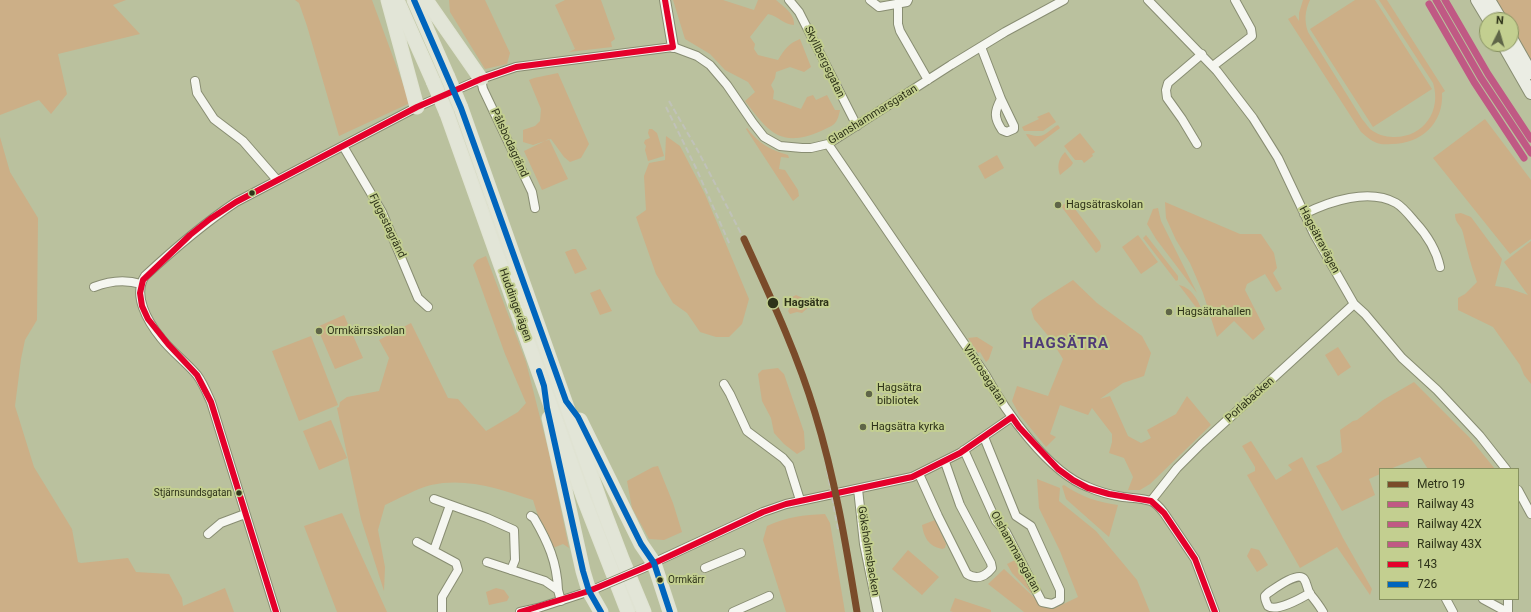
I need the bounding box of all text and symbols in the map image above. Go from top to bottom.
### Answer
north arrow [1479,12,1519,52]
text: N [1496,14,1504,27]
street label: Skyllbergsgatan [801,24,847,100]
street label: Glanshammarsgatan [826,82,920,148]
street label: Pålsbodagränd [487,107,531,179]
unlabelled marker [247,188,257,198]
street label: Fjugestagränd [366,192,408,260]
place label: Hagsätraskolan [1066,198,1143,212]
marker: Hagsätraskolan [1053,200,1063,210]
street label: Hagsätravägen [1296,204,1342,276]
street label: Huddingevägen [496,267,534,343]
marker: Hagsätra [766,296,780,310]
place label: Hagsätra [784,296,829,310]
place label: Hagsätrahallen [1177,305,1251,319]
marker: Hagsätrahallen [1164,307,1174,317]
place label: Ormkärrsskolan [327,324,405,338]
marker: Ormkärrsskolan [314,326,324,336]
district label: HAGSÄTRA [1023,335,1109,353]
street label: Vintrosagatan [960,343,1008,407]
street label: Porlabacken [1223,375,1277,425]
place label: Hagsätra bibliotek [877,381,922,407]
marker: Hagsätra bibliotek [864,389,874,399]
place label: Hagsätra kyrka [871,420,945,434]
marker: Hagsätra kyrka [858,422,868,432]
legend [1379,468,1519,600]
text: Metro 19 [1417,477,1465,491]
place label: Stjärnsundsgatan [154,487,232,499]
marker: Stjärnsundsgatan [234,488,244,498]
text: Railway 43 [1417,497,1474,511]
street label: Göksholmsbacken [854,505,882,597]
street label: Olshammarsgatan [987,509,1043,595]
text: Railway 42X [1417,517,1482,531]
text: Railway 43X [1417,537,1482,551]
text: 143 [1417,557,1437,571]
place label: Ormkärr [668,574,704,586]
marker: Ormkärr [655,575,665,585]
text: 726 [1417,577,1437,591]

